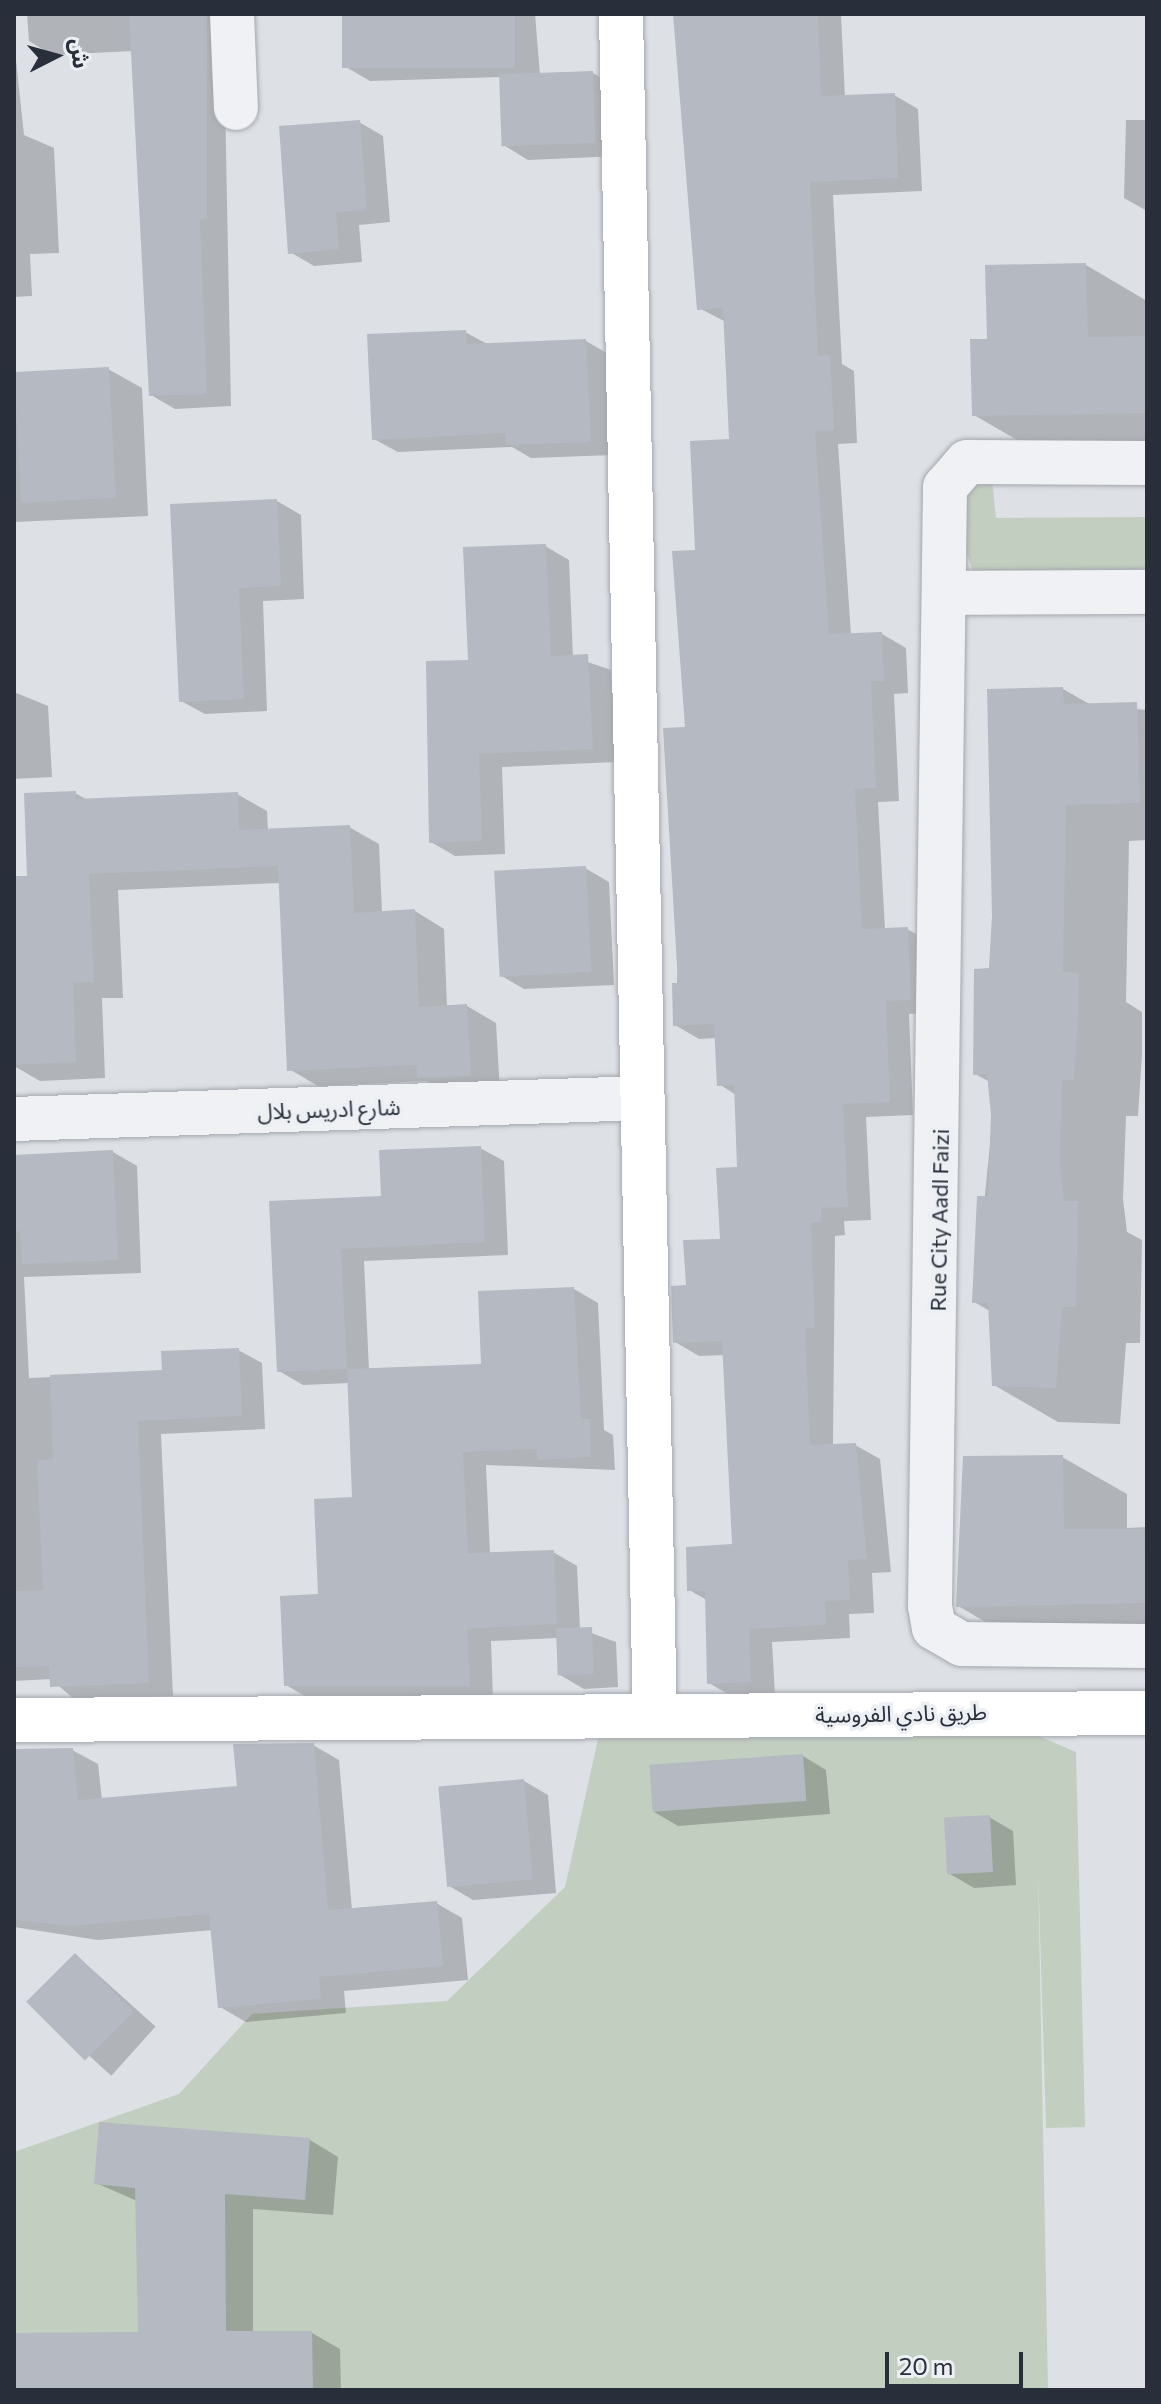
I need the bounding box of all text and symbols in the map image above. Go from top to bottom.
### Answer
north arrow [16,16,96,96]
text: ش [65,37,95,70]
street label: شارع ادريس بلال [257,1093,401,1125]
street label: Rue City Aadl Faizi [924,1128,954,1312]
street label: طريق نادي الفروسية [815,1698,987,1728]
scale bar [889,2336,1027,2386]
text: 20 m [899,2351,953,2380]

